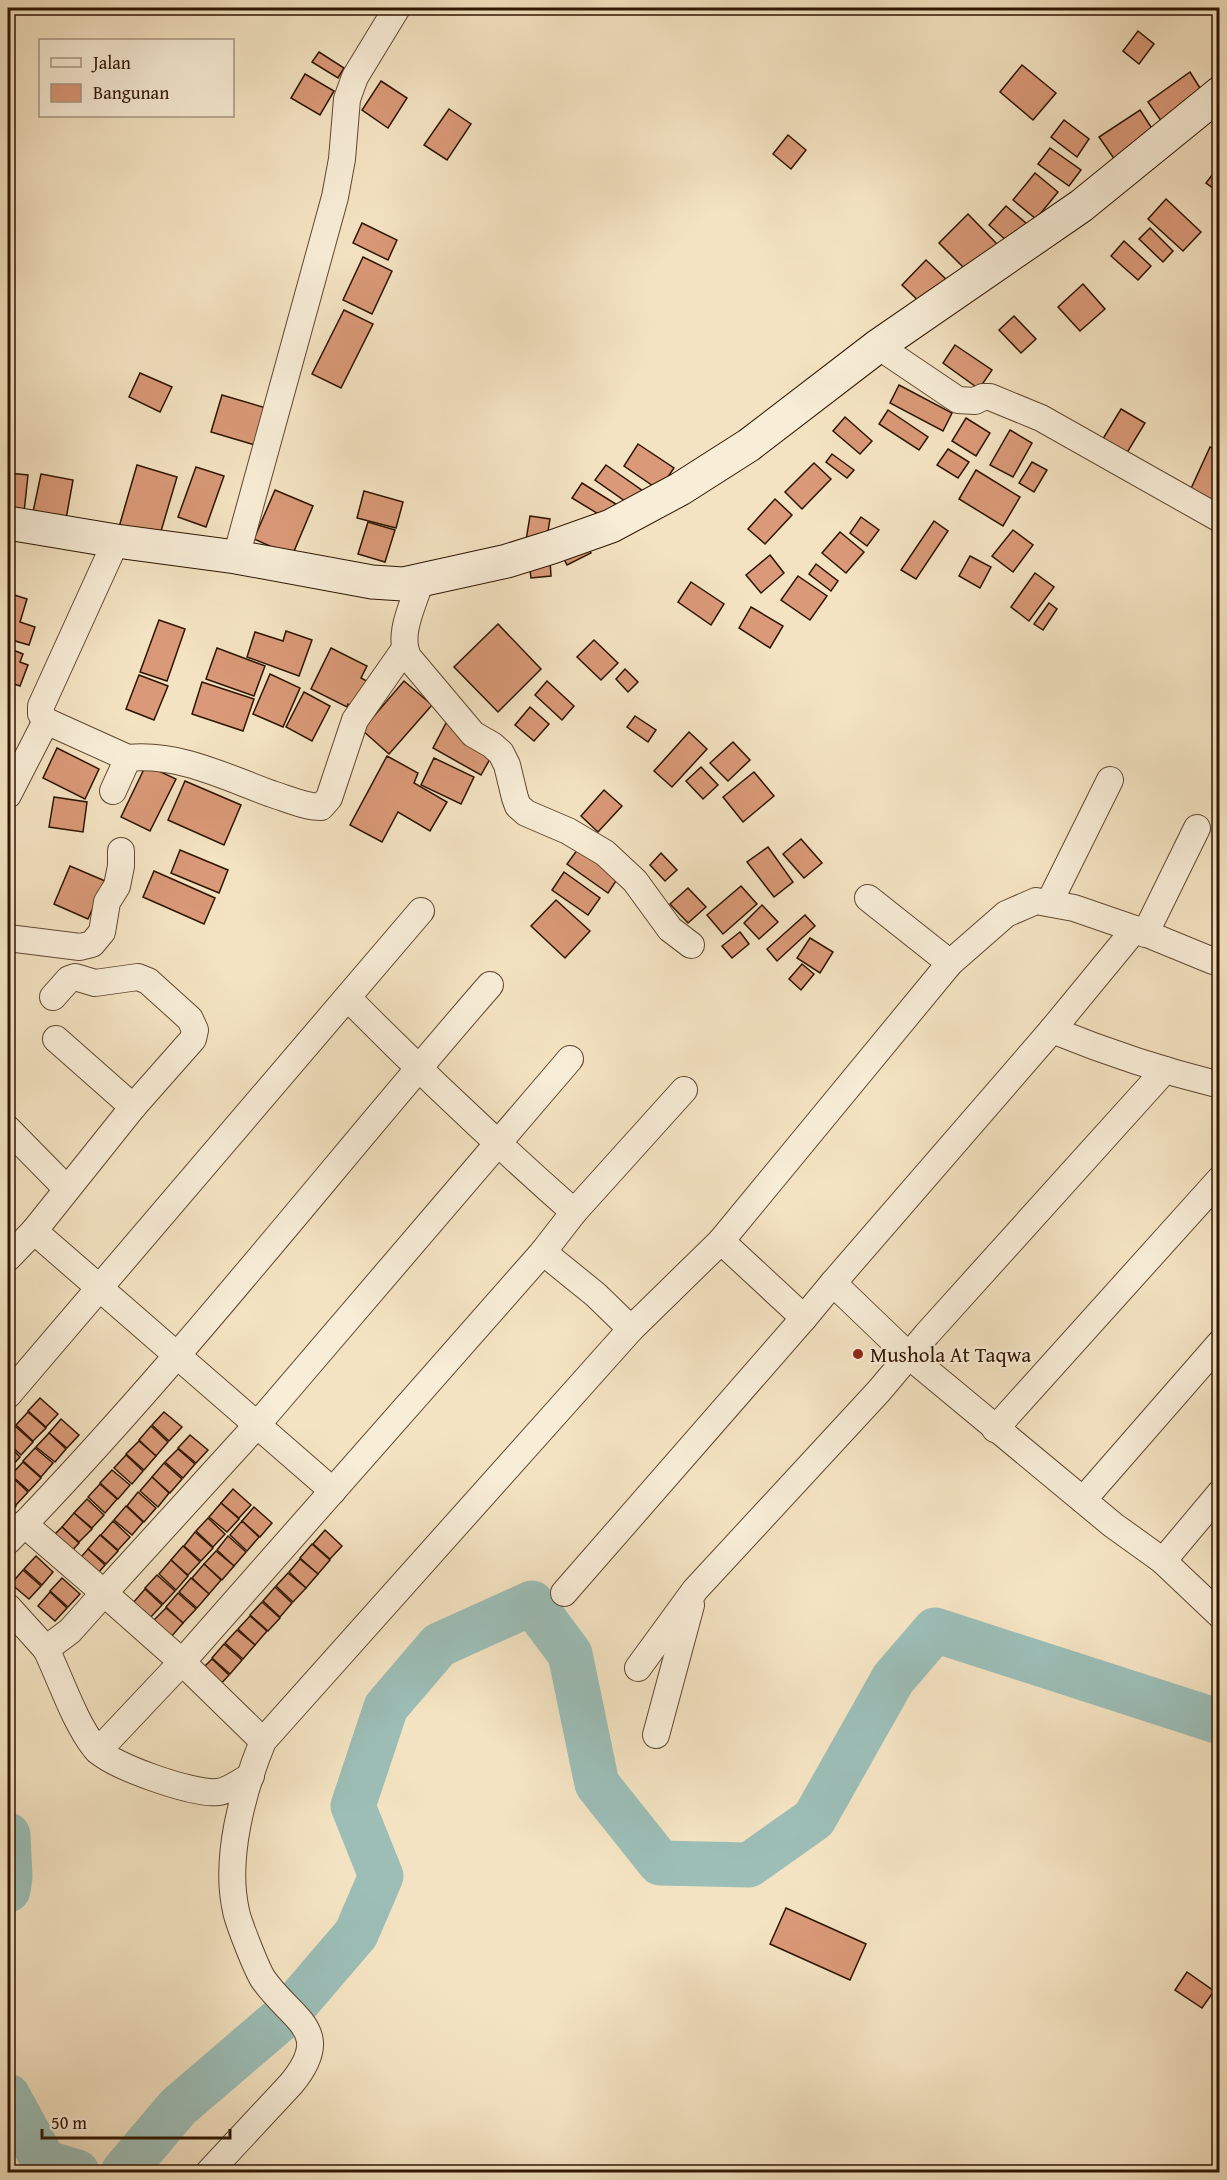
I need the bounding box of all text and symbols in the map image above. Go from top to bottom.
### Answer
legend [39,39,234,117]
text: Jalan [91,49,131,76]
text: Bangunan [93,79,169,106]
place label: Mushola At Taqwa [870,1339,1031,1370]
marker: Mushola At Taqwa [851,1347,865,1361]
scale bar [42,2102,230,2140]
text: 50 m [51,2109,87,2136]

